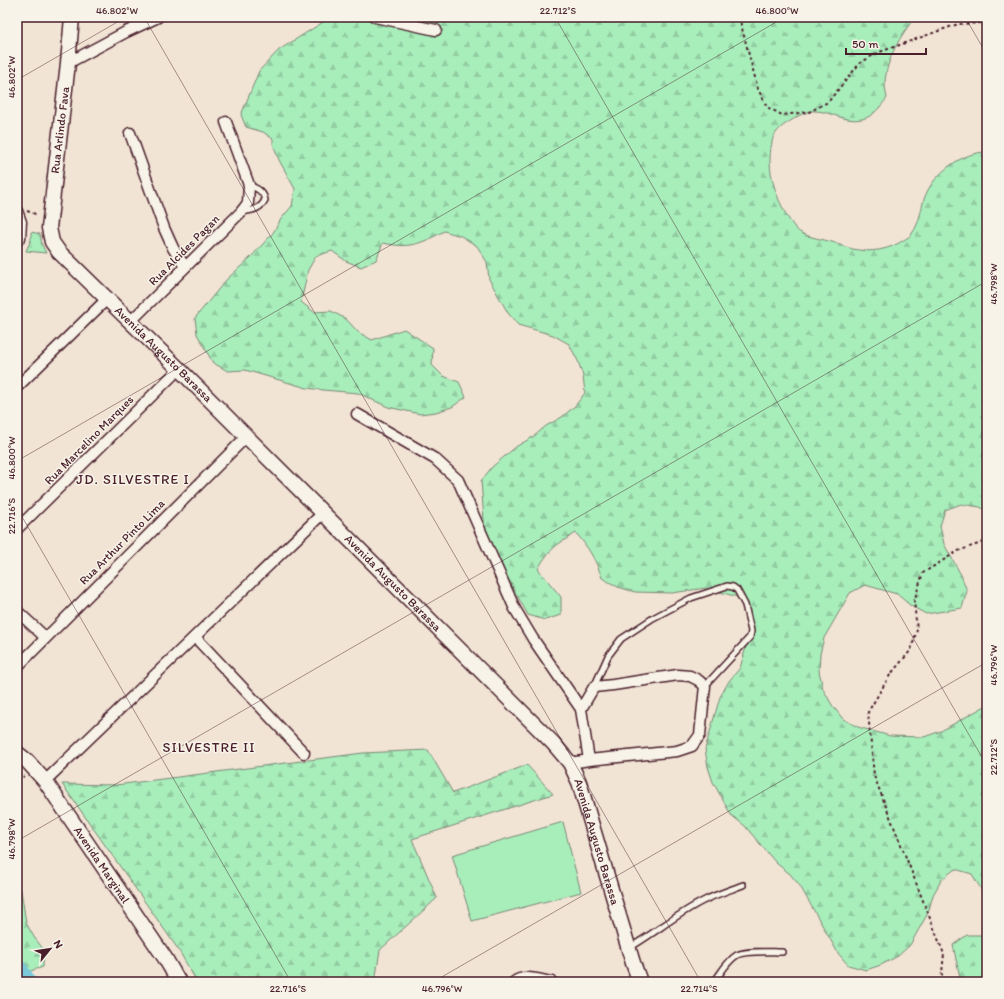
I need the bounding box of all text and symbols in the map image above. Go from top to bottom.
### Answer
text: 46.802°W [96,4,139,17]
text: 22.712°S [540,4,577,17]
text: 46.800°W [755,4,799,17]
scale bar [846,30,926,56]
text: 50 m [852,37,878,51]
text: 46.802°W [5,55,18,98]
street label: Rua Arlindo Fava [48,85,72,174]
street label: Rua Alcides Pagan [146,212,222,288]
text: 46.798°W [987,263,1000,304]
street label: Avenida Augusto Barassa [112,303,216,406]
street label: Rua Marcelino Marques [41,392,137,488]
text: 46.800°W [5,436,18,480]
district label: JD. SILVESTRE I [76,471,190,488]
street label: Rua Arthur Pinto Lima [76,496,168,588]
text: 22.716°S [5,497,18,534]
street label: Avenida Augusto Barassa [342,532,445,635]
text: 46.796°W [987,644,1000,685]
text: 22.712°S [987,738,1000,775]
district label: SILVESTRE II [163,739,255,756]
street label: Avenida Augusto Barassa [571,777,623,907]
text: 46.798°W [5,818,18,859]
street label: Avenida Marginal [71,824,133,906]
north arrow [30,929,70,969]
text: N [51,938,66,951]
text: 22.716°S [270,982,307,995]
text: 46.796°W [422,982,463,995]
text: 22.714°S [680,982,718,995]

